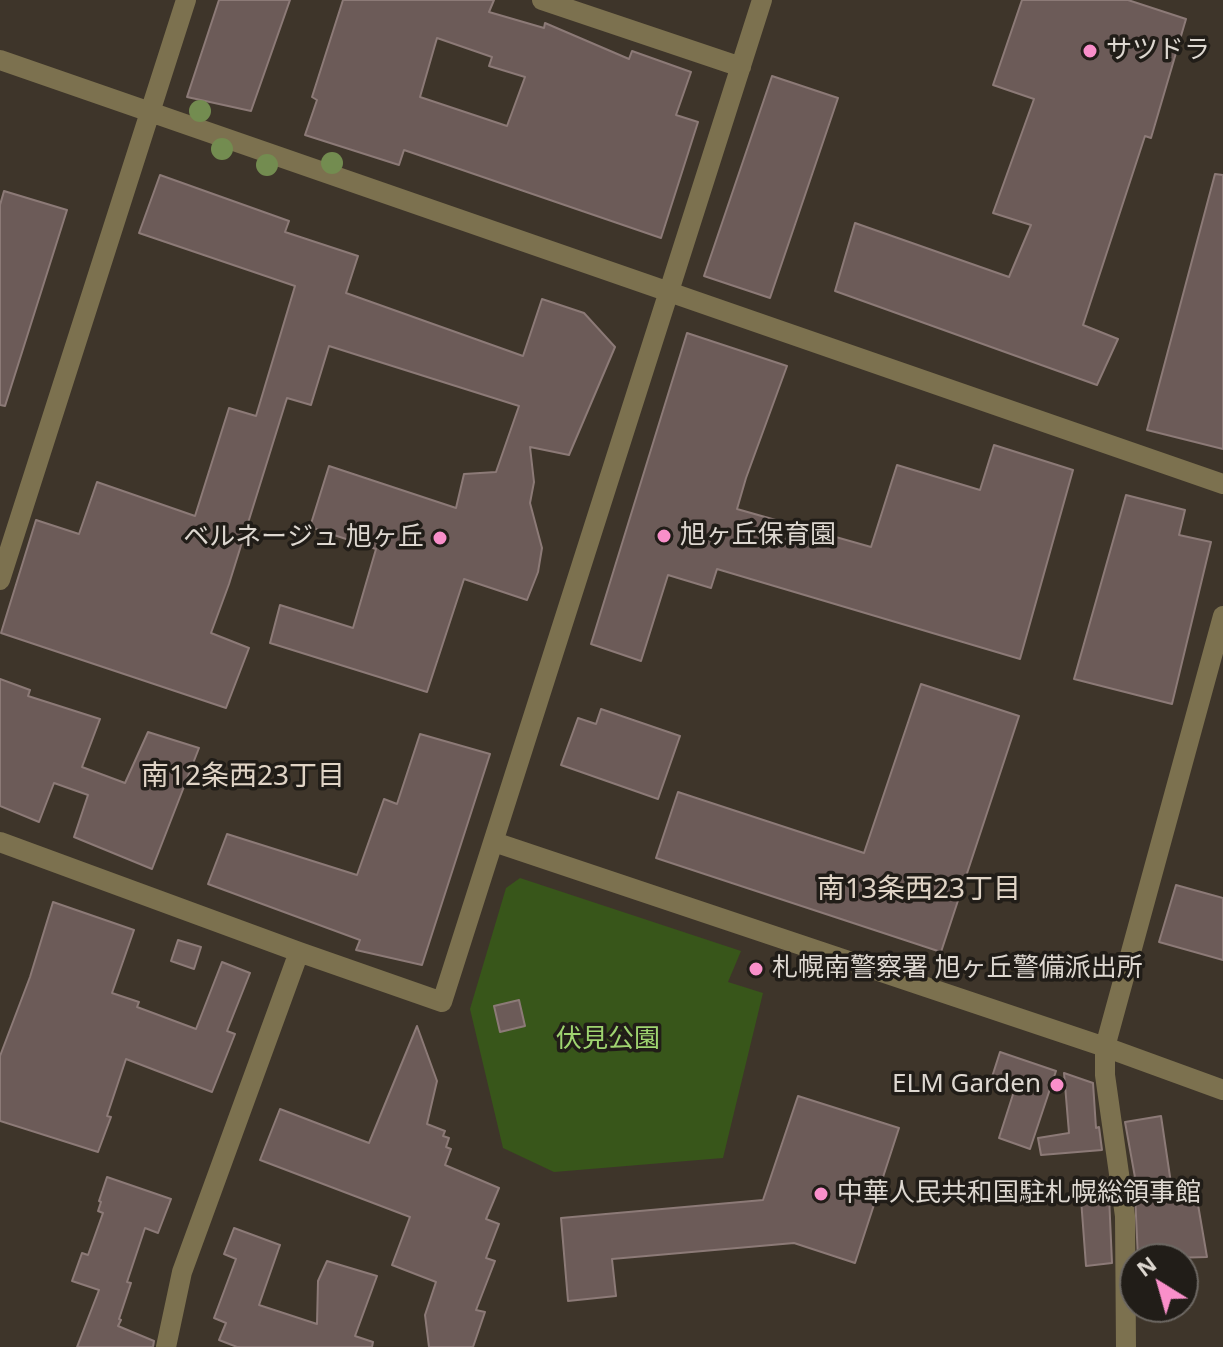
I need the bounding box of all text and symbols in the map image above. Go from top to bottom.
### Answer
place label: サツドラ [1106,35,1210,67]
marker: サツドラ [1081,42,1099,60]
place label: 旭ヶ丘保育園 [680,520,836,552]
place label: ベルネージュ 旭ヶ丘 [183,522,424,554]
marker: 旭ヶ丘保育園 [655,527,673,545]
marker: ベルネージュ 旭ヶ丘 [431,529,449,547]
district label: 南12条西23丁目 [141,760,345,794]
district label: 南13条西23丁目 [817,873,1021,907]
place label: 札幌南警察署 旭ヶ丘警備派出所 [772,953,1143,985]
marker: 札幌南警察署 旭ヶ丘警備派出所 [747,960,765,978]
park label: 伏見公園 [556,1024,660,1056]
place label: ELM Garden [892,1069,1041,1101]
marker: ELM Garden [1048,1076,1066,1094]
place label: 中華人民共和国駐札幌総領事館 [837,1178,1201,1210]
marker: 中華人民共和国駐札幌総領事館 [812,1185,830,1203]
north arrow [1119,1243,1199,1323]
text: N [1130,1248,1162,1283]

